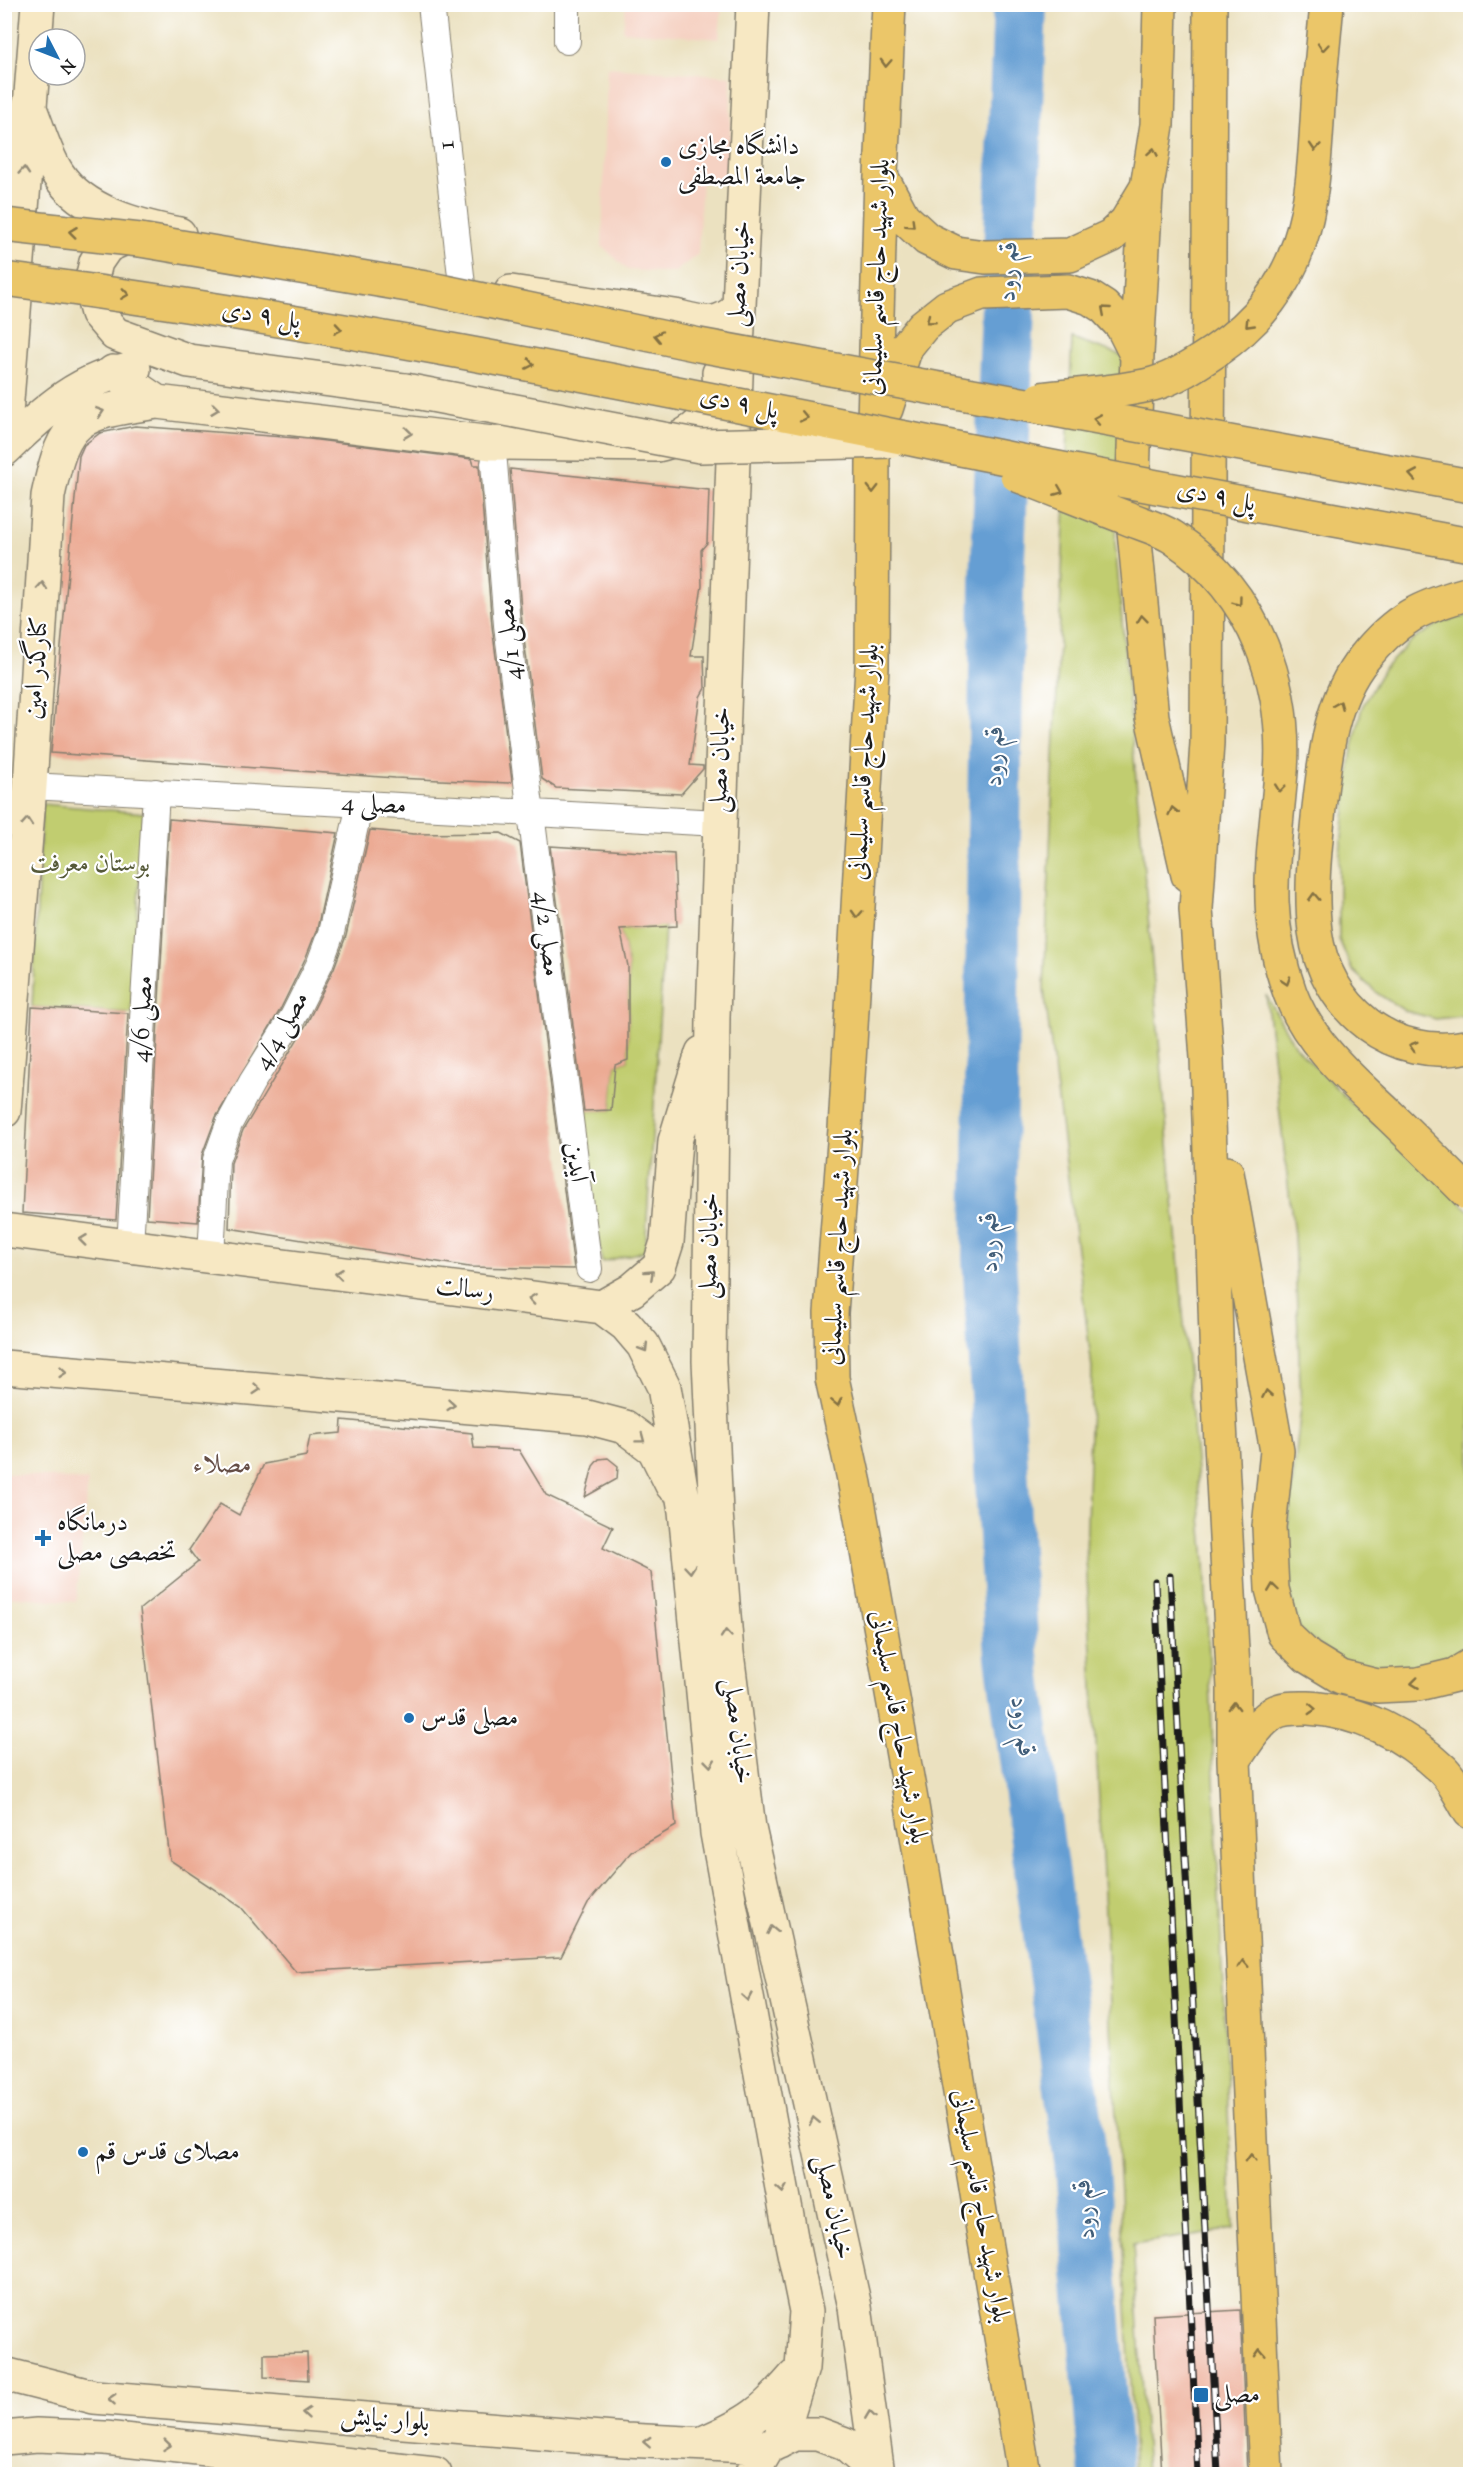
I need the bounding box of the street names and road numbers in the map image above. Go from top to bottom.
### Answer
street label: 1 [428,139,466,151]
street label: بلوار شهید حاج قاسم سلیمانی [855,158,906,396]
street label: خیابان مصلی [719,220,761,328]
street label: پل ۹ دی [219,292,304,341]
street label: پل ۹ دی [696,378,783,431]
street label: پل ۹ دی [1173,471,1260,523]
street label: مصلی 4/1 [487,596,533,682]
street label: کنارگذر امین [13,615,59,721]
street label: بلوار شهید حاج قاسم سلیمانی [840,643,895,882]
street label: خیابان مصلی [701,706,741,814]
street label: مصلی 4 [341,785,407,825]
street label: مصلی 4/2 [522,889,570,979]
street label: مصلی 4/6 [122,975,164,1063]
street label: مصلی 4/4 [245,985,319,1077]
street label: بلوار شهید حاج قاسم سلیمانی [814,1128,869,1367]
street label: آیدین [554,1139,596,1187]
street label: خیابان مصلی [691,1192,729,1300]
street label: رسالت [433,1268,497,1312]
street label: بلوار شهید حاج قاسم سلیمانی [854,1607,937,1848]
street label: خیابان مصلی [712,1676,762,1786]
street label: بلوار شهید حاج قاسم سلیمانی [936,2086,1019,2327]
street label: خیابان مصلی [804,2151,862,2263]
street label: بلوار نیایش [339,2398,431,2442]

